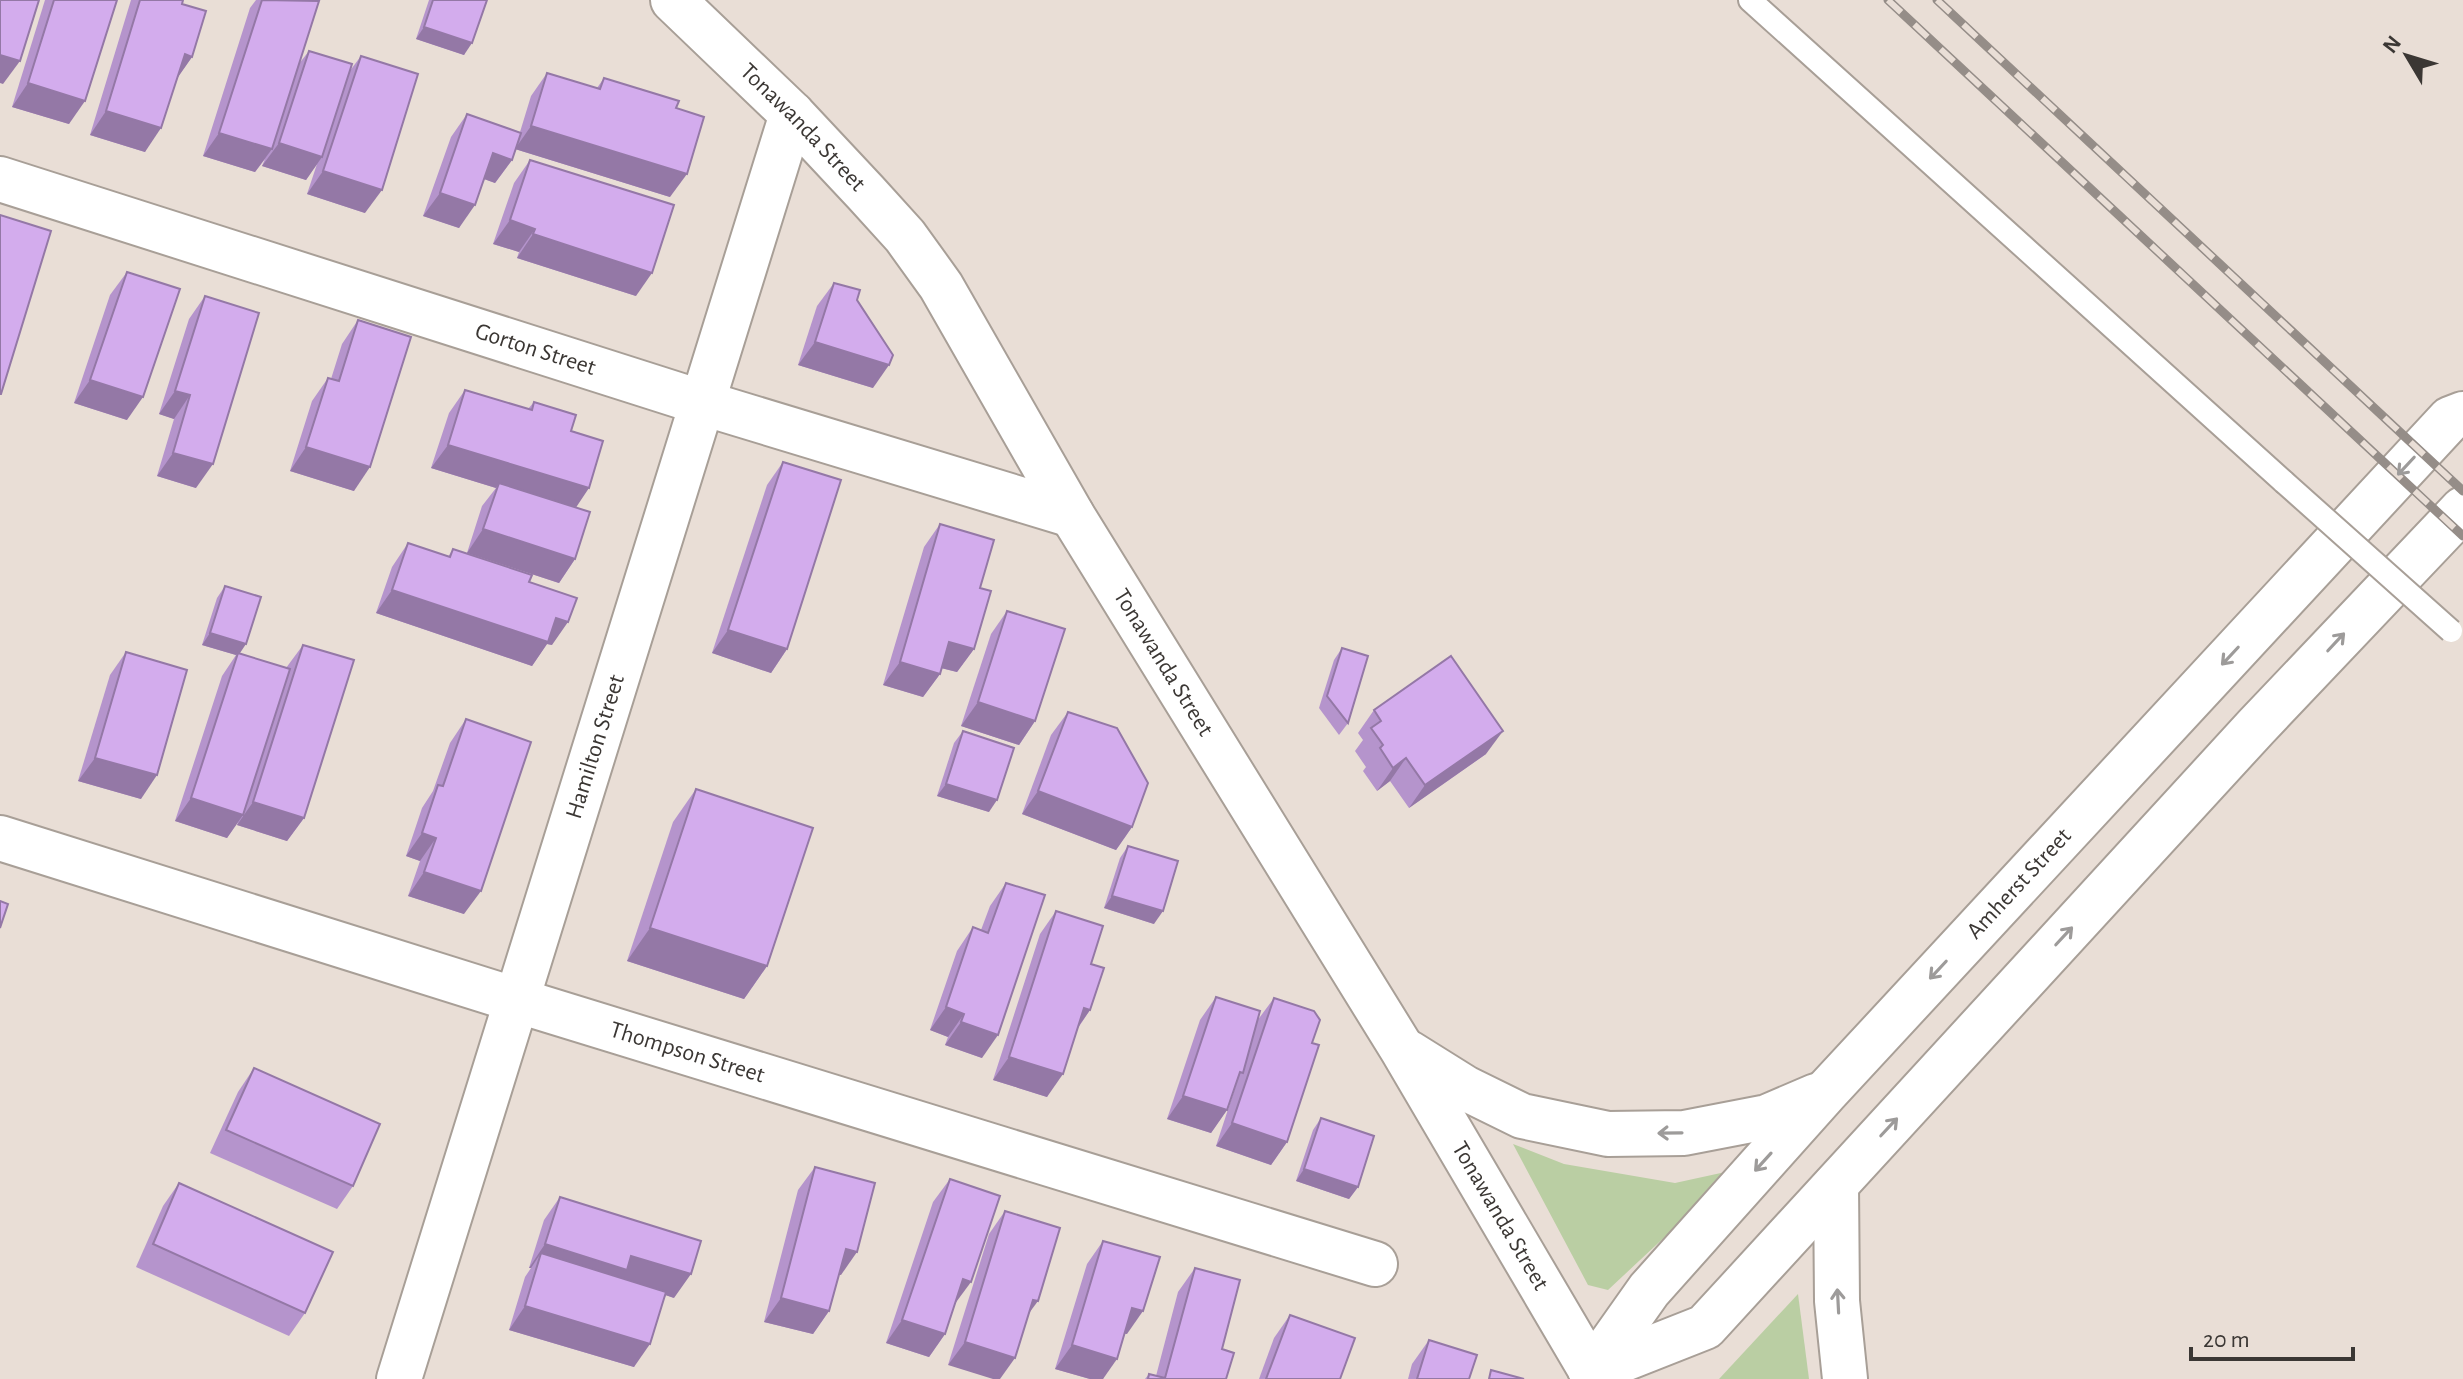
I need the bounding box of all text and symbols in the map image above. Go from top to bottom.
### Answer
north arrow [2367,16,2447,96]
text: N [2379,32,2405,57]
street label: Tonawanda Street [735,59,870,196]
street label: Gorton Street [472,319,599,380]
one-way arrow [2398,455,2416,475]
street label: Tonawanda Street [1109,585,1218,741]
one-way arrow [2327,633,2345,653]
one-way arrow [2220,646,2239,666]
street label: Hamilton Street [562,672,629,822]
street label: Amherst Street [1962,824,2076,944]
one-way arrow [2055,926,2074,946]
one-way arrow [1930,959,1948,979]
street label: Thompson Street [607,1018,768,1088]
one-way arrow [1879,1118,1897,1138]
one-way arrow [1657,1125,1684,1141]
street label: Tonawanda Street [1447,1138,1553,1295]
one-way arrow [1755,1152,1773,1172]
one-way arrow [1830,1288,1845,1315]
scale bar [2191,1311,2353,1361]
text: 20 m [2203,1328,2250,1352]

